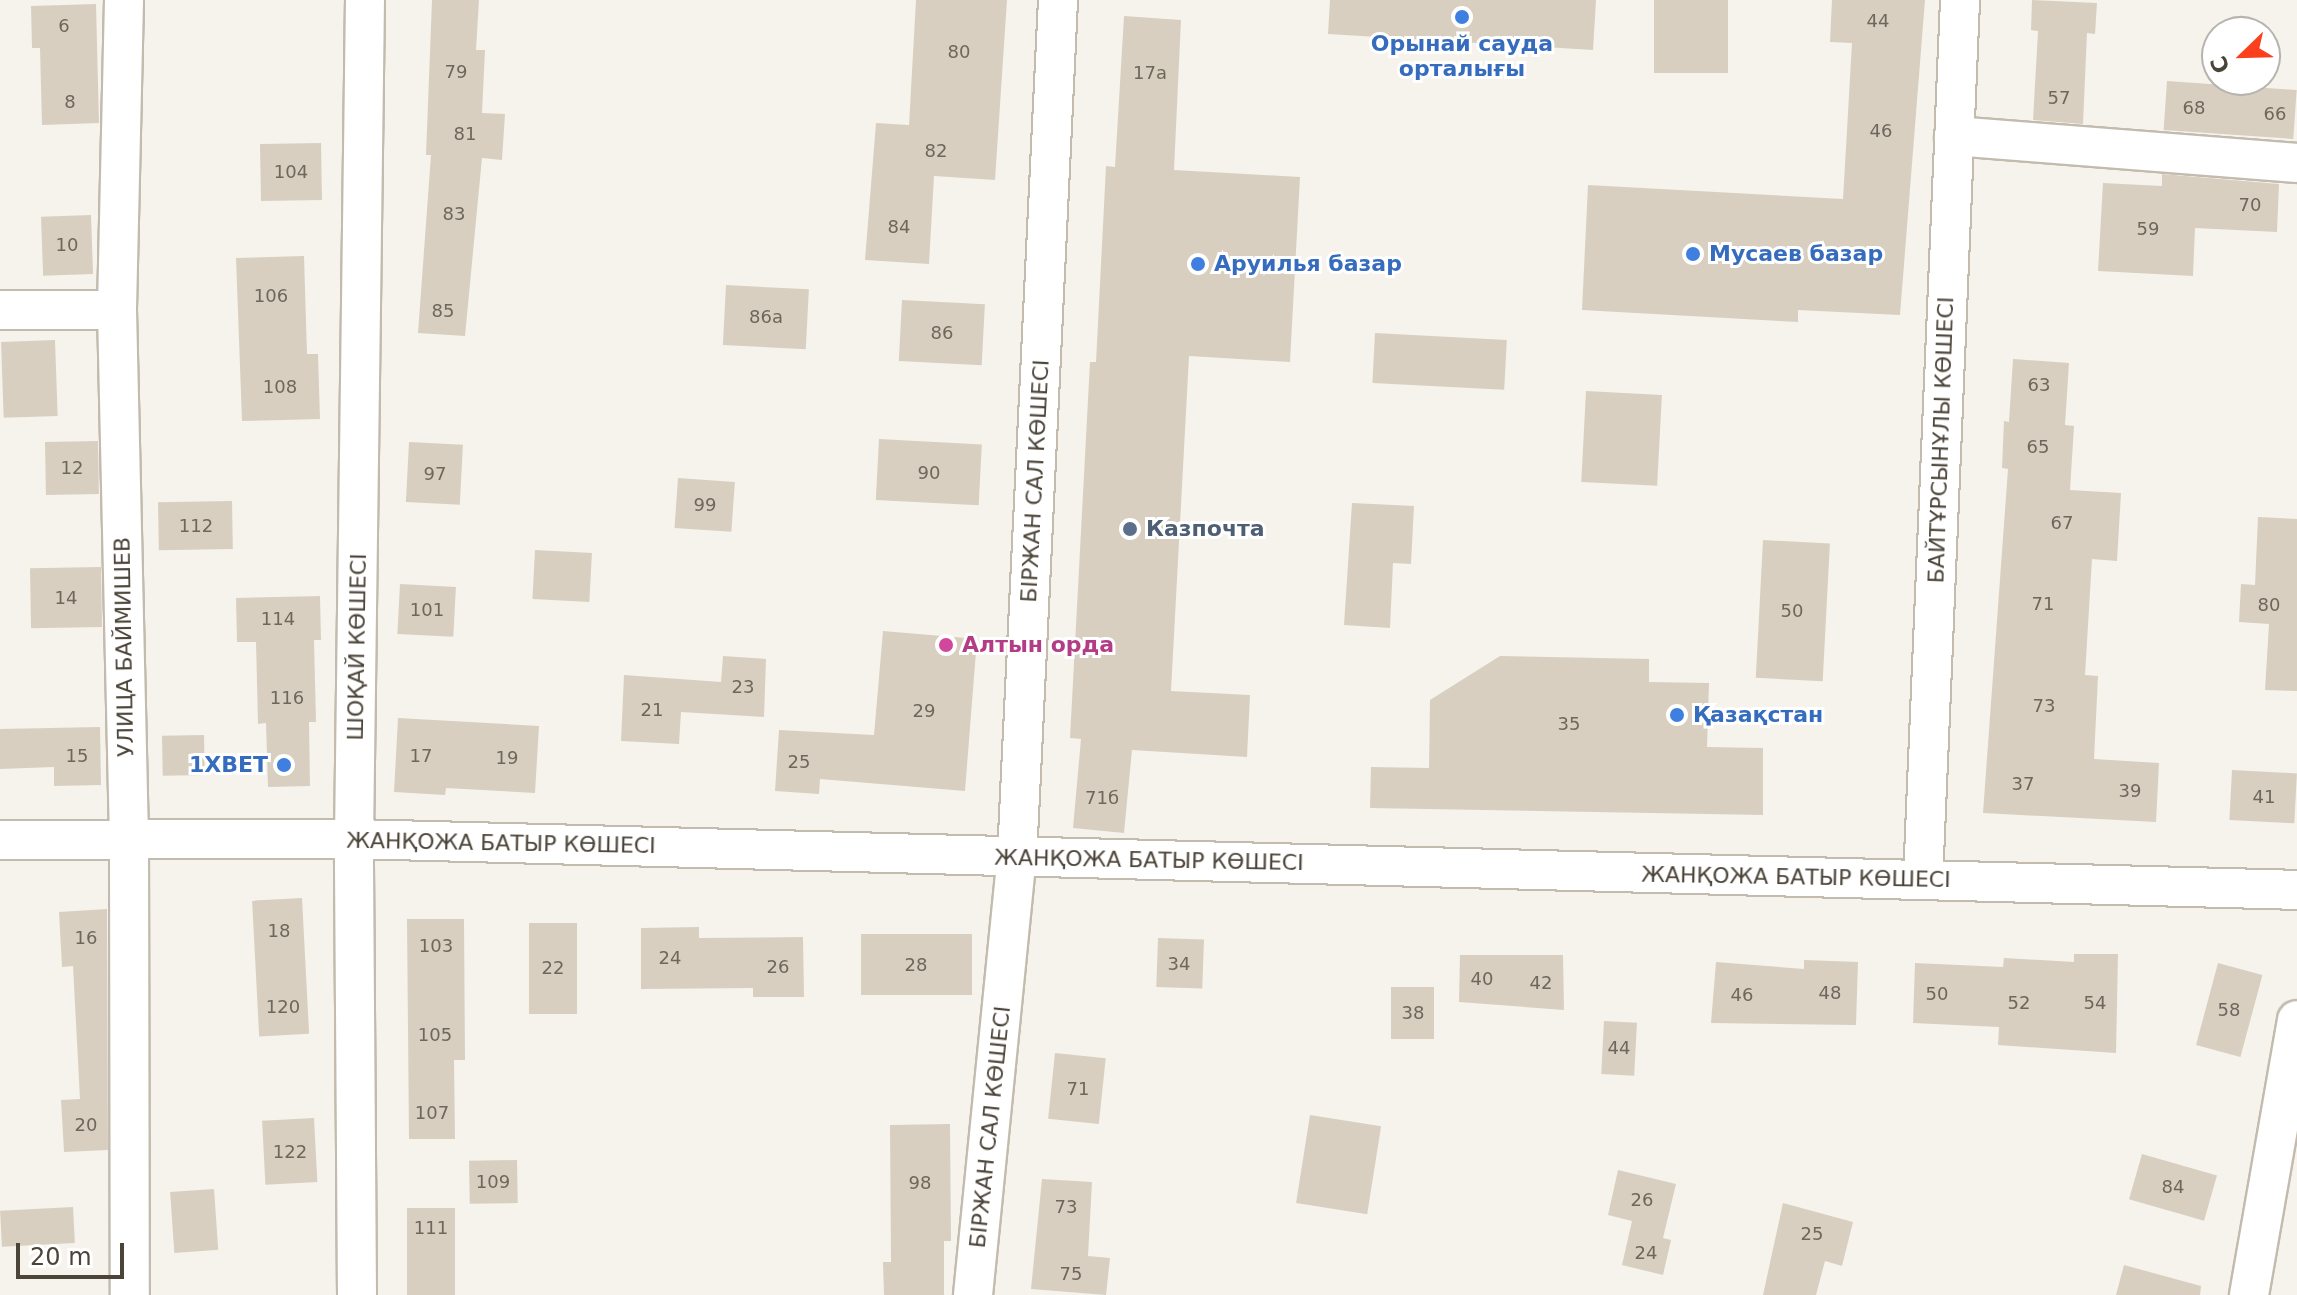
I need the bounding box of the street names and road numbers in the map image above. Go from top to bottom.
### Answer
street label: БАЙТҰРСЫНҰЛЫ КӨШЕСІ [1923,296,1959,584]
street label: БІРЖАН САЛ КӨШЕСІ [1015,359,1055,603]
street label: УЛИЦА БАЙМИШЕВ [109,537,139,757]
street label: ШОҚАЙ КӨШЕСІ [342,553,372,741]
street label: ЖАНҚОЖА БАТЫР КӨШЕСІ [346,827,656,859]
street label: ЖАНҚОЖА БАТЫР КӨШЕСІ [994,844,1304,876]
street label: ЖАНҚОЖА БАТЫР КӨШЕСІ [1641,861,1951,893]
street label: БІРЖАН САЛ КӨШЕСІ [964,1005,1016,1249]

